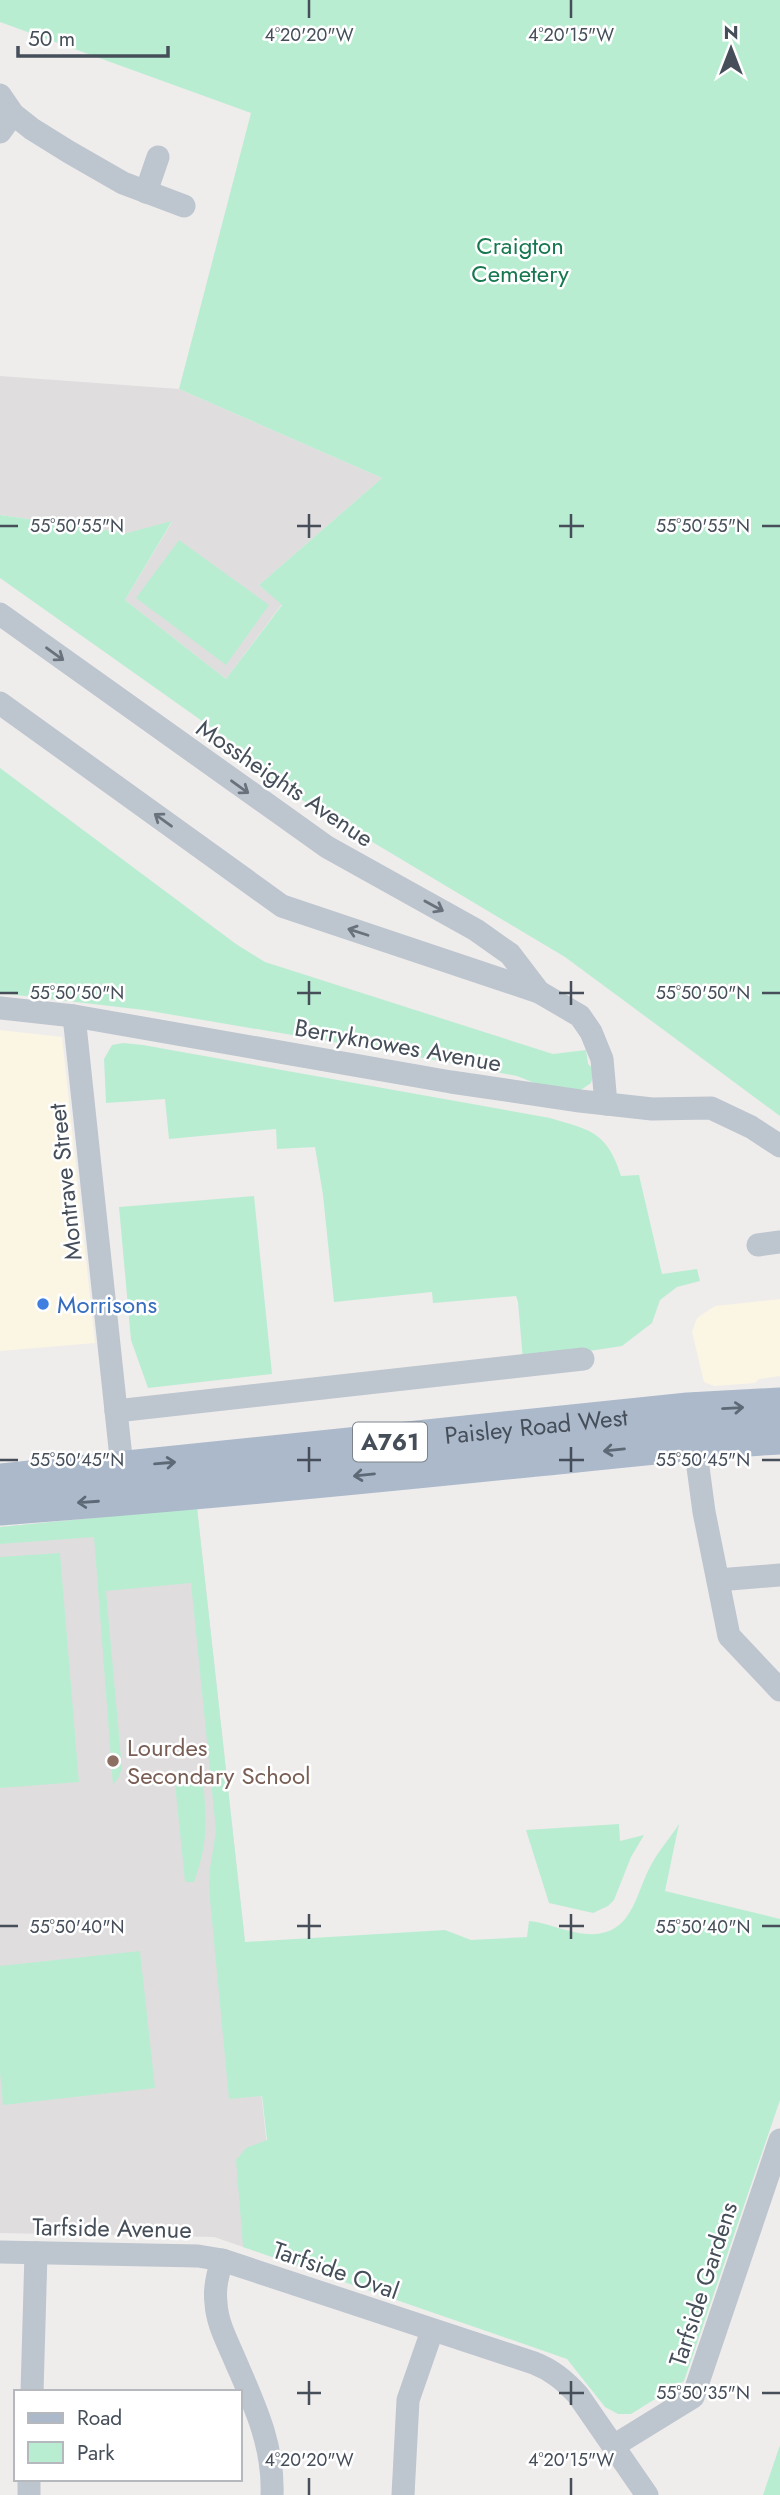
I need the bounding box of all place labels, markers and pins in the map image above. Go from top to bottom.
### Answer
place label: Morrisons [57,1287,157,1322]
marker: Morrisons [35,1296,51,1312]
place label: Lourdes Secondary School [127,1730,311,1793]
marker: Lourdes Secondary School [105,1753,121,1769]

